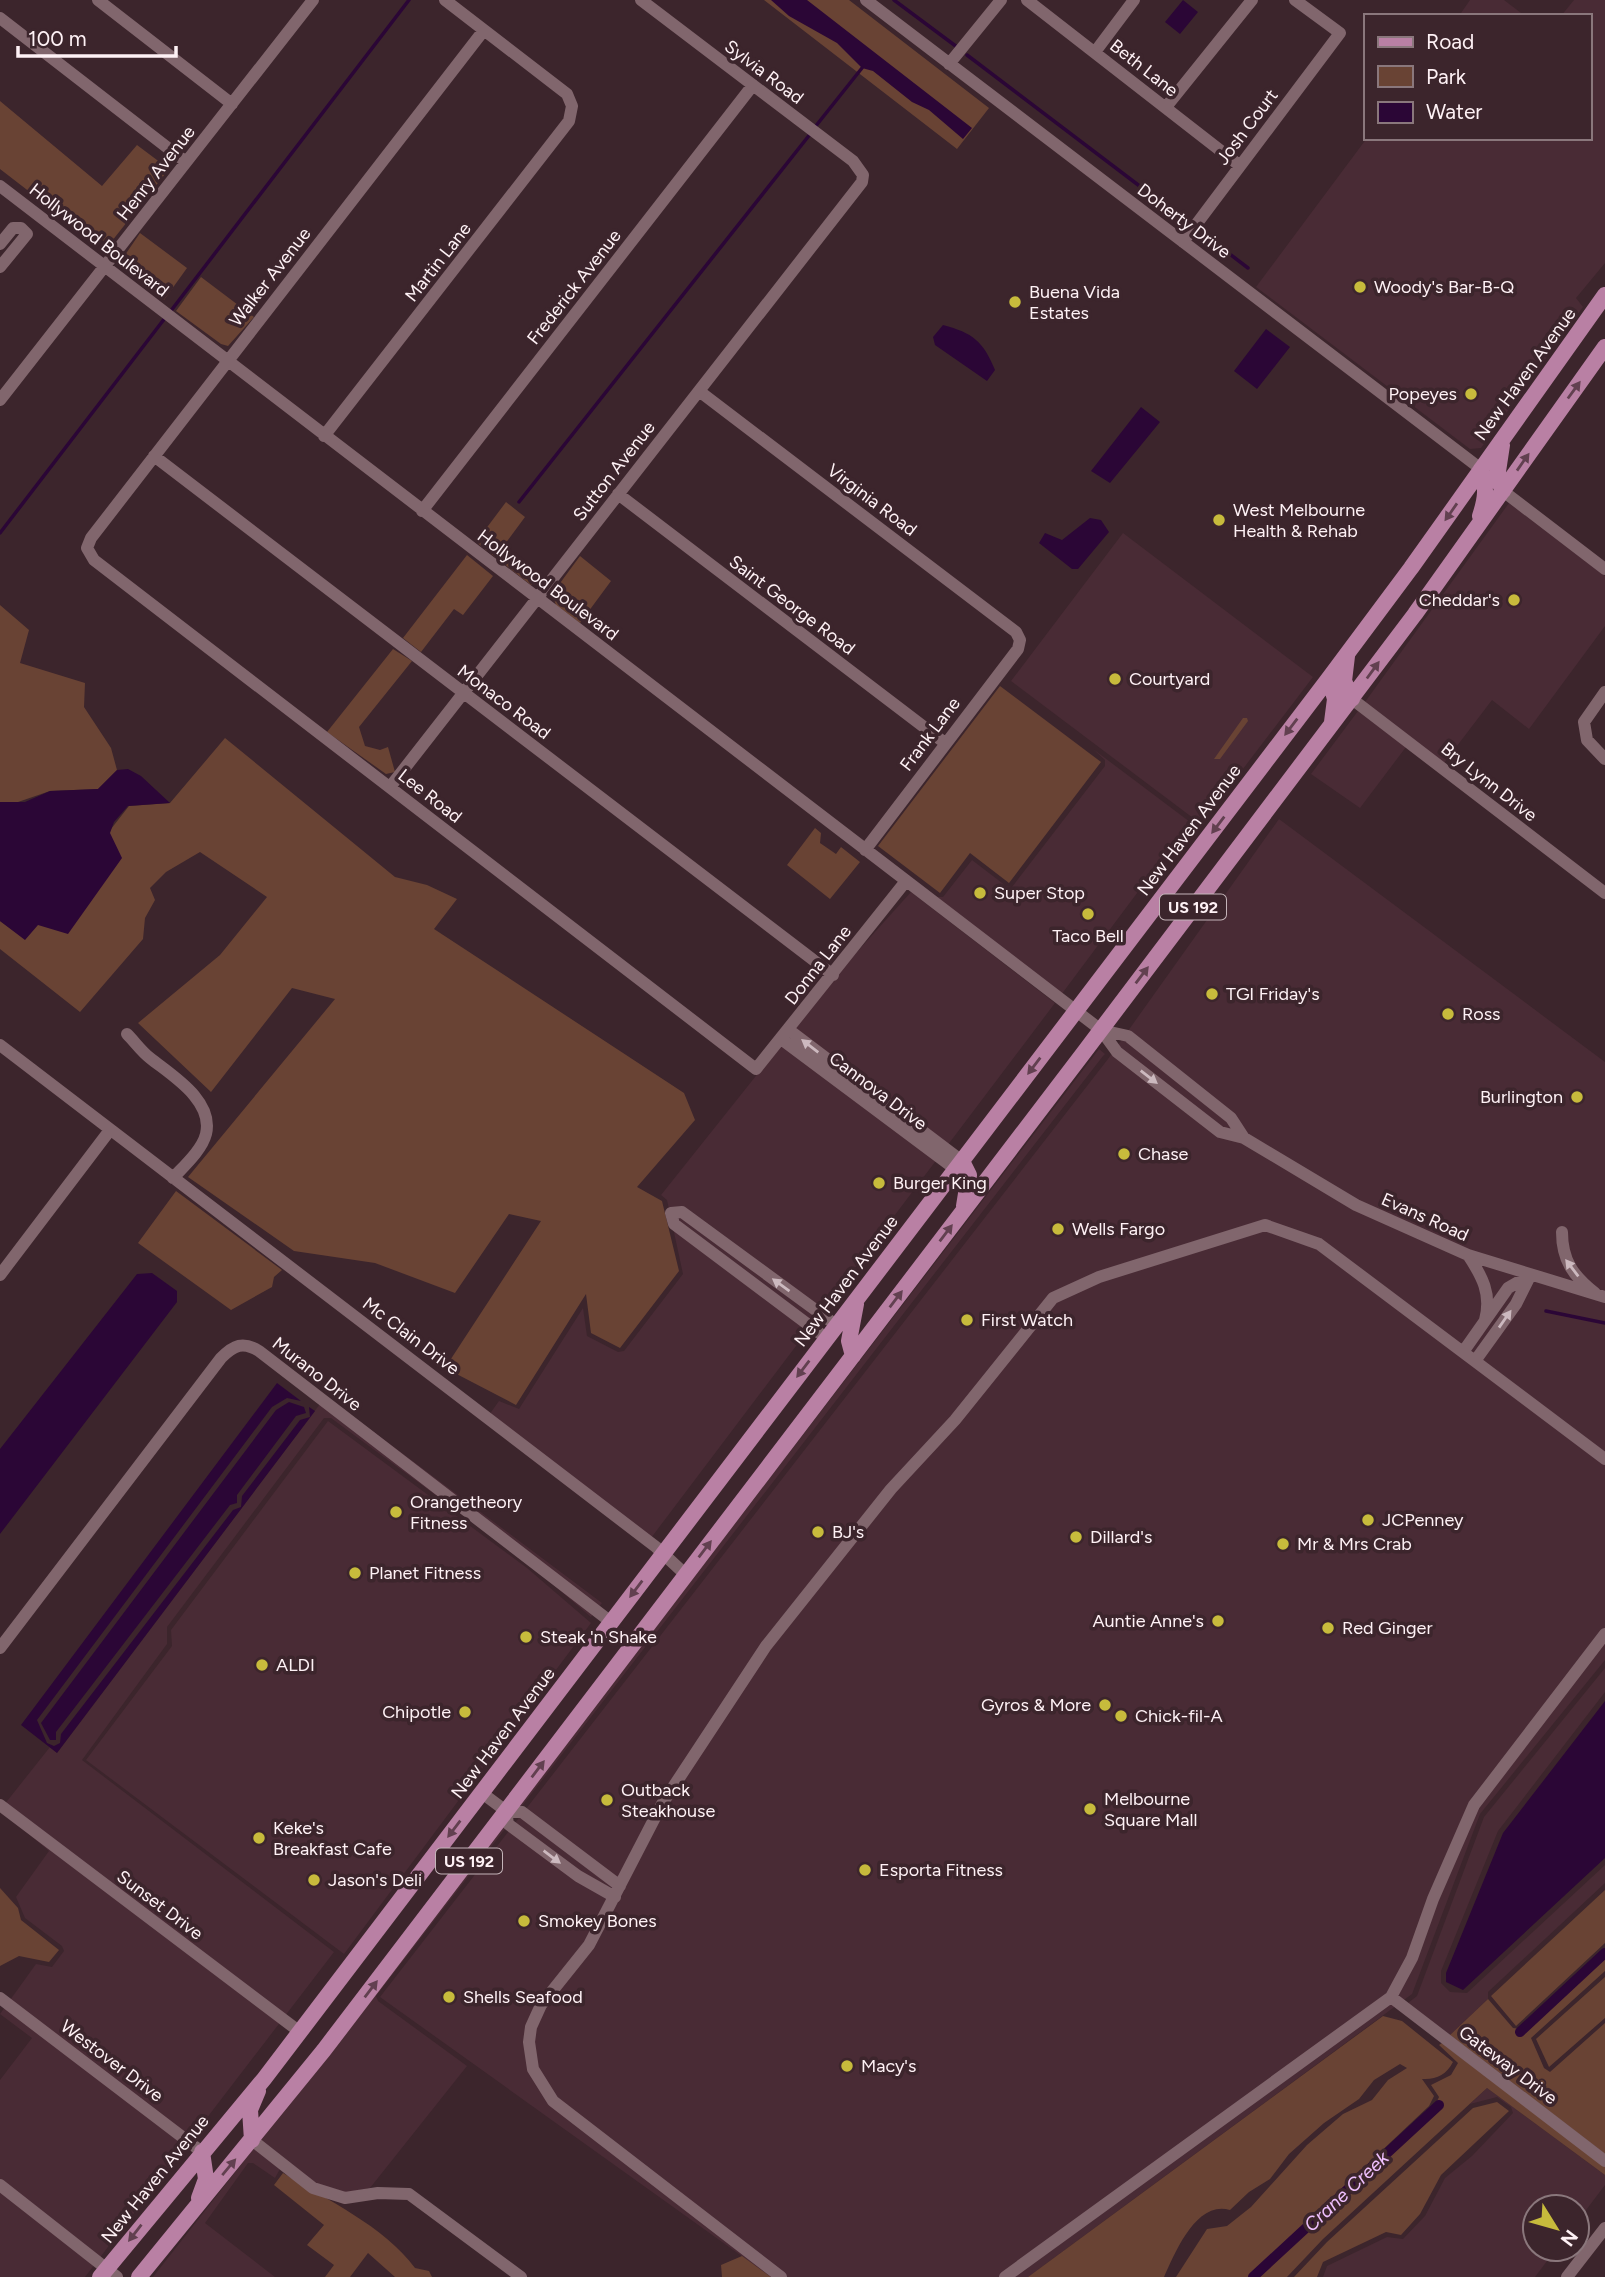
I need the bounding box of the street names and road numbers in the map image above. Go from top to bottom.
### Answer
street label: Sylvia Road [720,35,808,109]
street label: Beth Lane [1105,35,1183,102]
street label: Josh Court [1211,85,1283,169]
street label: Henry Avenue [112,121,200,225]
street label: Hollywood Boulevard [25,179,173,301]
street label: Doherty Drive [1133,179,1235,263]
street label: Martin Lane [400,218,476,306]
street label: Walker Avenue [225,223,316,331]
street label: Frederick Avenue [522,225,626,349]
street label: New Haven Avenue [1469,303,1581,445]
street label: Sutton Avenue [568,417,660,525]
street label: Virginia Road [823,459,921,541]
street label: Hollywood Boulevard [473,525,623,645]
street label: Saint George Road [725,550,859,660]
street label: Monaco Road [453,660,555,744]
street label: Frank Lane [895,693,965,775]
street label: Bry Lynn Drive [1437,738,1542,826]
street label: New Haven Avenue [1132,760,1246,900]
street label: Lee Road [394,764,466,828]
road number: US 192 [1160,894,1226,920]
street label: Donna Lane [780,921,856,1009]
street label: Cannova Drive [825,1047,931,1135]
street label: Evans Road [1378,1188,1472,1246]
street label: New Haven Avenue [789,1211,903,1351]
street label: Mc Clain Drive [358,1292,464,1380]
street label: Murano Drive [268,1332,366,1416]
street label: New Haven Avenue [446,1663,560,1803]
road number: US 192 [436,1848,502,1873]
street label: Sunset Drive [113,1865,208,1945]
street label: Westover Drive [56,2015,168,2107]
street label: Gateway Drive [1454,2021,1562,2109]
street label: New Haven Avenue [96,2110,214,2248]

